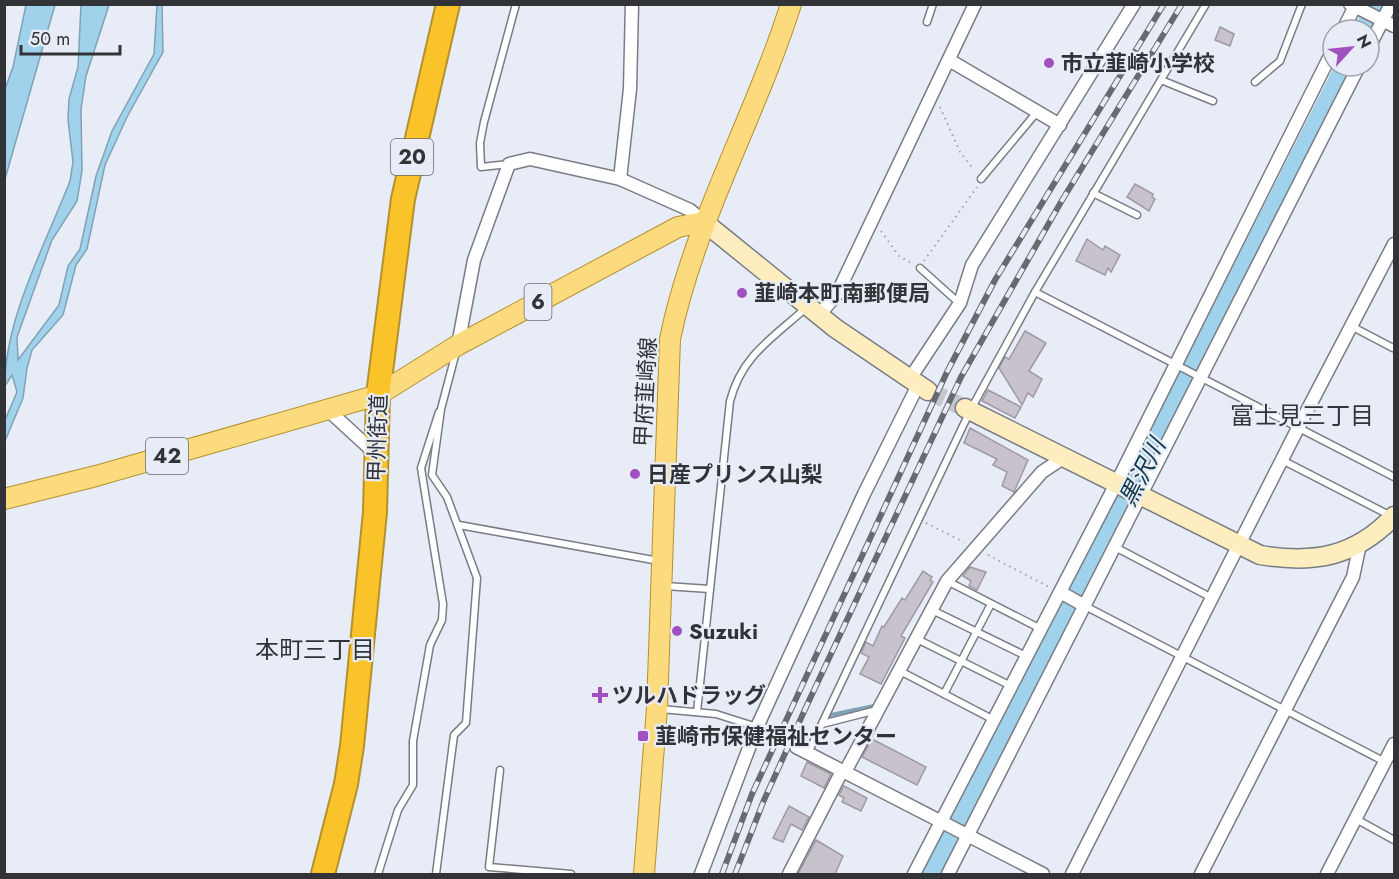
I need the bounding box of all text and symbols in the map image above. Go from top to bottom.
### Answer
scale bar [21,18,120,56]
north arrow [1321,18,1381,78]
text: 50 m [30,26,70,52]
text: N [1351,31,1377,52]
place label: 市立韮崎小学校 [1061,47,1215,79]
marker: 市立韮崎小学校 [1042,56,1056,70]
road number: 20 [391,139,433,175]
place label: 韮崎本町南郵便局 [754,277,930,309]
road number: 6 [524,284,552,320]
marker: 韮崎本町南郵便局 [735,286,749,300]
street label: 甲府韮崎線 [626,336,664,448]
street label: 甲州街道 [359,393,395,483]
district label: 富士見三丁目 [1230,398,1374,433]
water label: 黒沢川 [1110,429,1175,512]
road number: 42 [146,438,188,474]
place label: 日産プリンス山梨 [647,458,823,490]
marker: 日産プリンス山梨 [628,467,642,481]
place label: Suzuki [689,615,758,647]
marker: Suzuki [670,624,684,638]
district label: 本町三丁目 [255,632,375,667]
place label: ツルハドラッグ [612,679,766,711]
marker: ツルハドラッグ [593,688,607,702]
place label: 韮崎市保健福祉センター [655,720,897,752]
marker: 韮崎市保健福祉センター [636,729,650,743]

